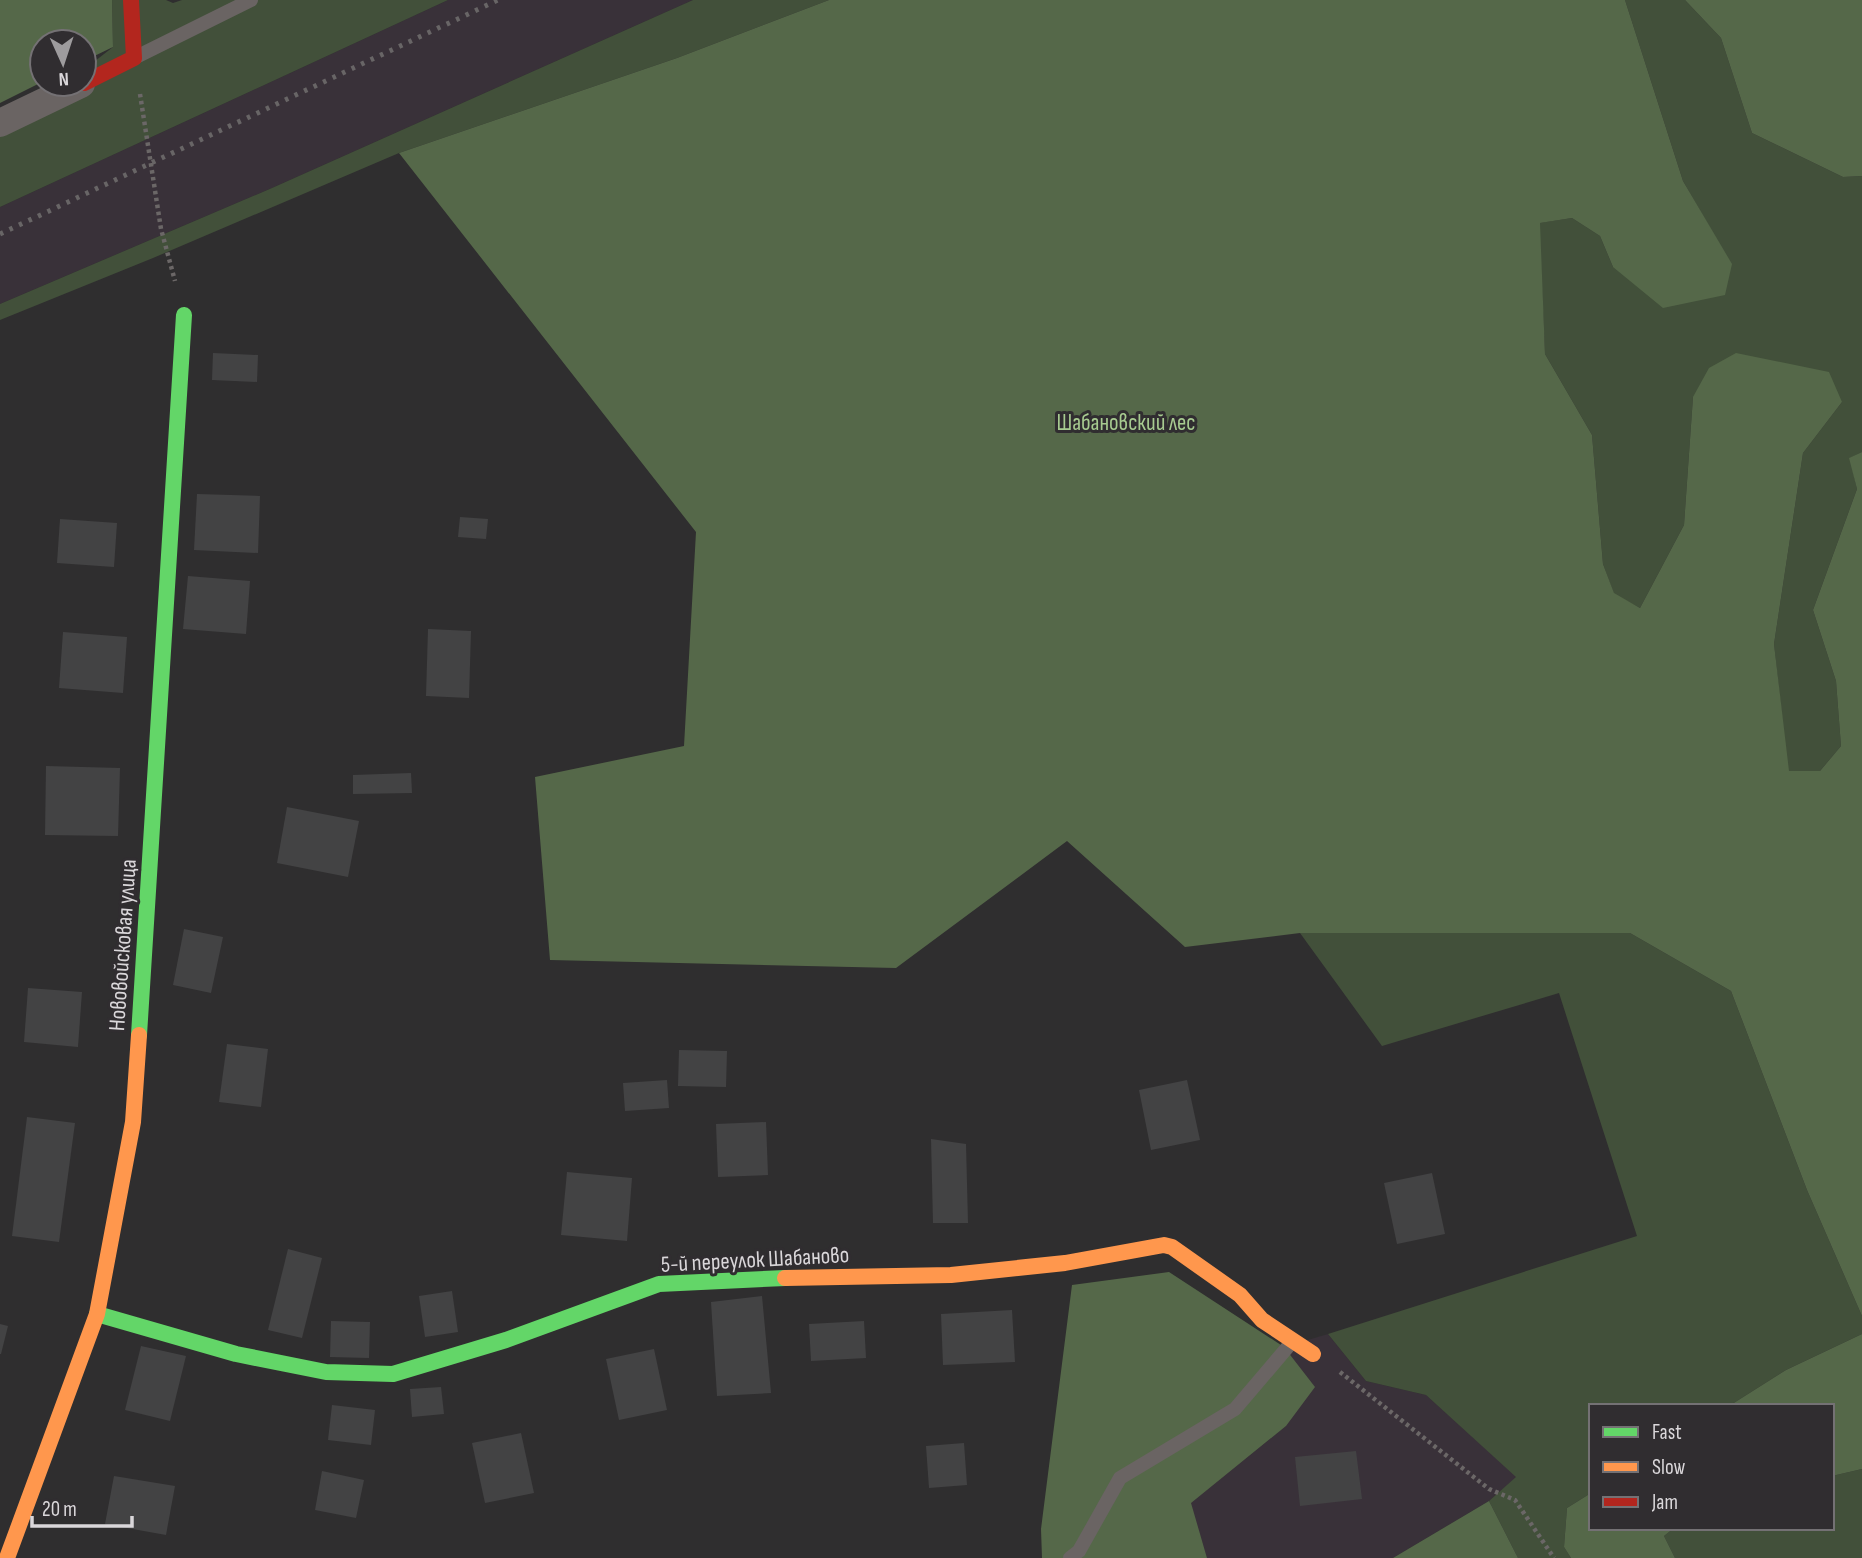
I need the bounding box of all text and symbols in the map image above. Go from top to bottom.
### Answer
north arrow [28,28,98,98]
text: N [58,67,69,90]
park label: Шабановский лес [1057,409,1196,437]
street label: Нововойсковая улица [103,858,143,1032]
street label: 5-й переулок Шабаново [660,1241,850,1279]
legend [1589,1404,1834,1530]
text: Fast [1652,1420,1682,1445]
text: Slow [1652,1455,1686,1480]
scale bar [32,1484,131,1528]
text: Jam [1651,1490,1678,1515]
text: 20 m [42,1497,77,1522]

